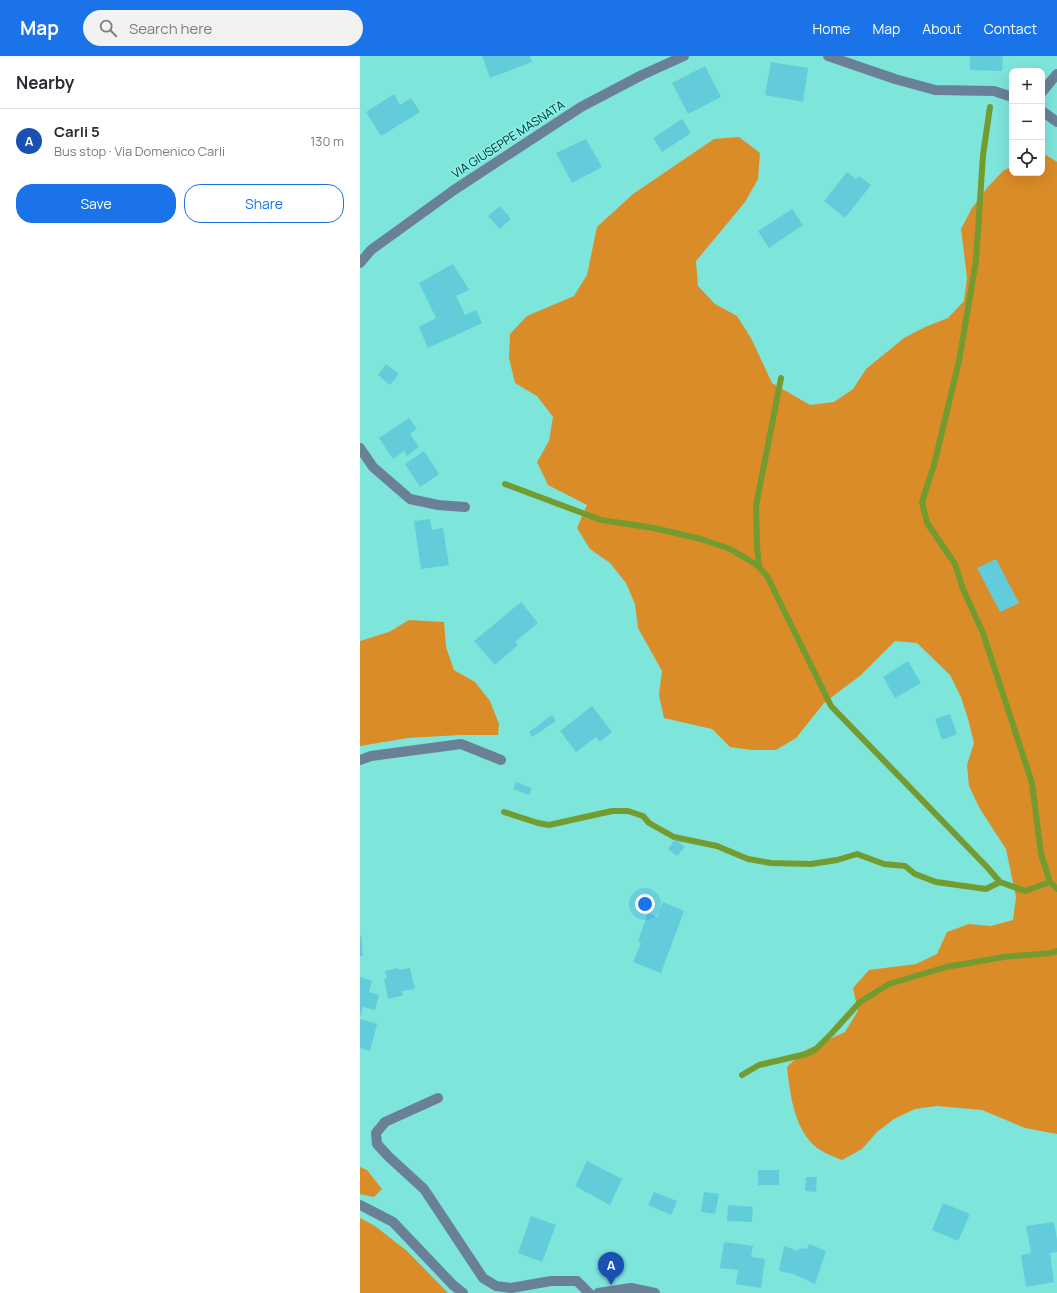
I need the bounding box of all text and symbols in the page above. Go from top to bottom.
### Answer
search box [83,10,363,46]
text: Map [20,15,59,41]
icon: search [97,17,119,39]
text: Search here [129,18,212,39]
text: Home [813,19,850,38]
text: Map [872,19,900,38]
text: About [922,19,962,38]
text: Contact [984,19,1037,38]
map controls [1009,68,1045,176]
button: + [1009,68,1045,104]
text: Nearby [16,71,74,94]
street label: VIA GIUSEPPE MASNATA [448,96,568,182]
button: − [1009,104,1045,140]
text: Carli 5 [54,121,100,142]
text: A [25,132,33,150]
text: 130 m [310,132,344,150]
button: locate [1009,140,1045,176]
text: Bus stop · Via Domenico Carli [54,142,225,160]
button: Save [16,184,176,223]
button: Share [184,184,344,223]
your location [635,894,655,914]
pin: A [598,1252,624,1285]

